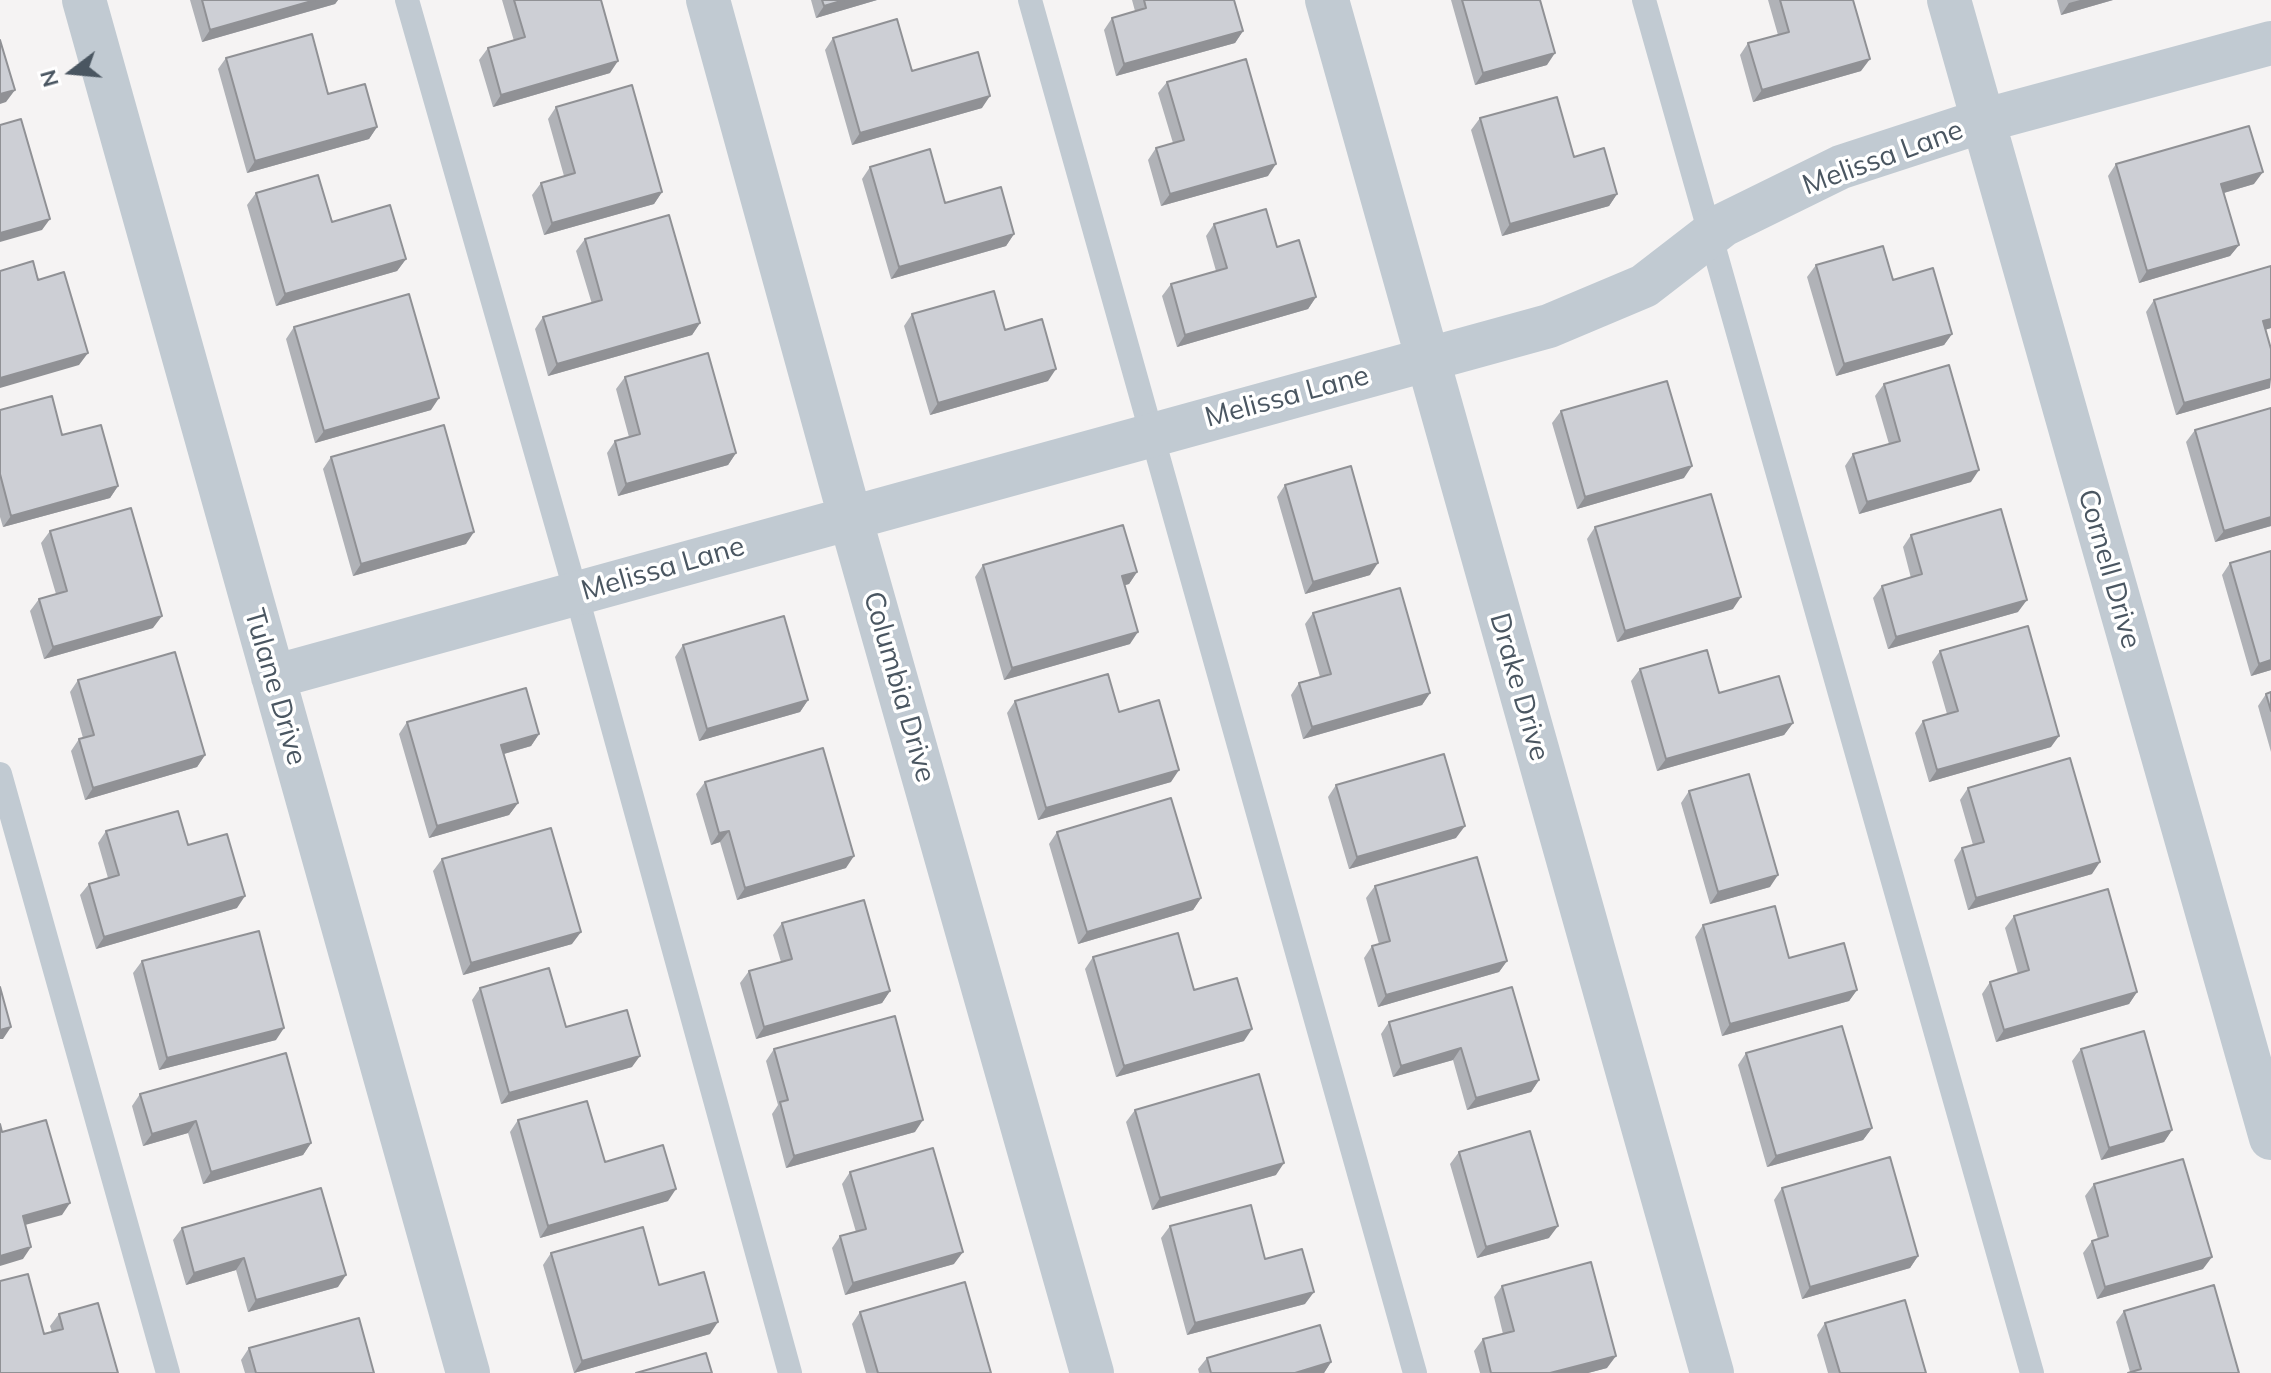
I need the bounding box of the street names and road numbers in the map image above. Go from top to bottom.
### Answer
street label: Melissa Lane [1798,113,1968,203]
street label: Melissa Lane [1201,359,1373,435]
street label: Cornell Drive [2070,485,2148,653]
street label: Melissa Lane [578,530,748,608]
street label: Columbia Drive [856,588,942,786]
street label: Tulane Drive [237,605,313,769]
street label: Drake Drive [1482,609,1556,765]

